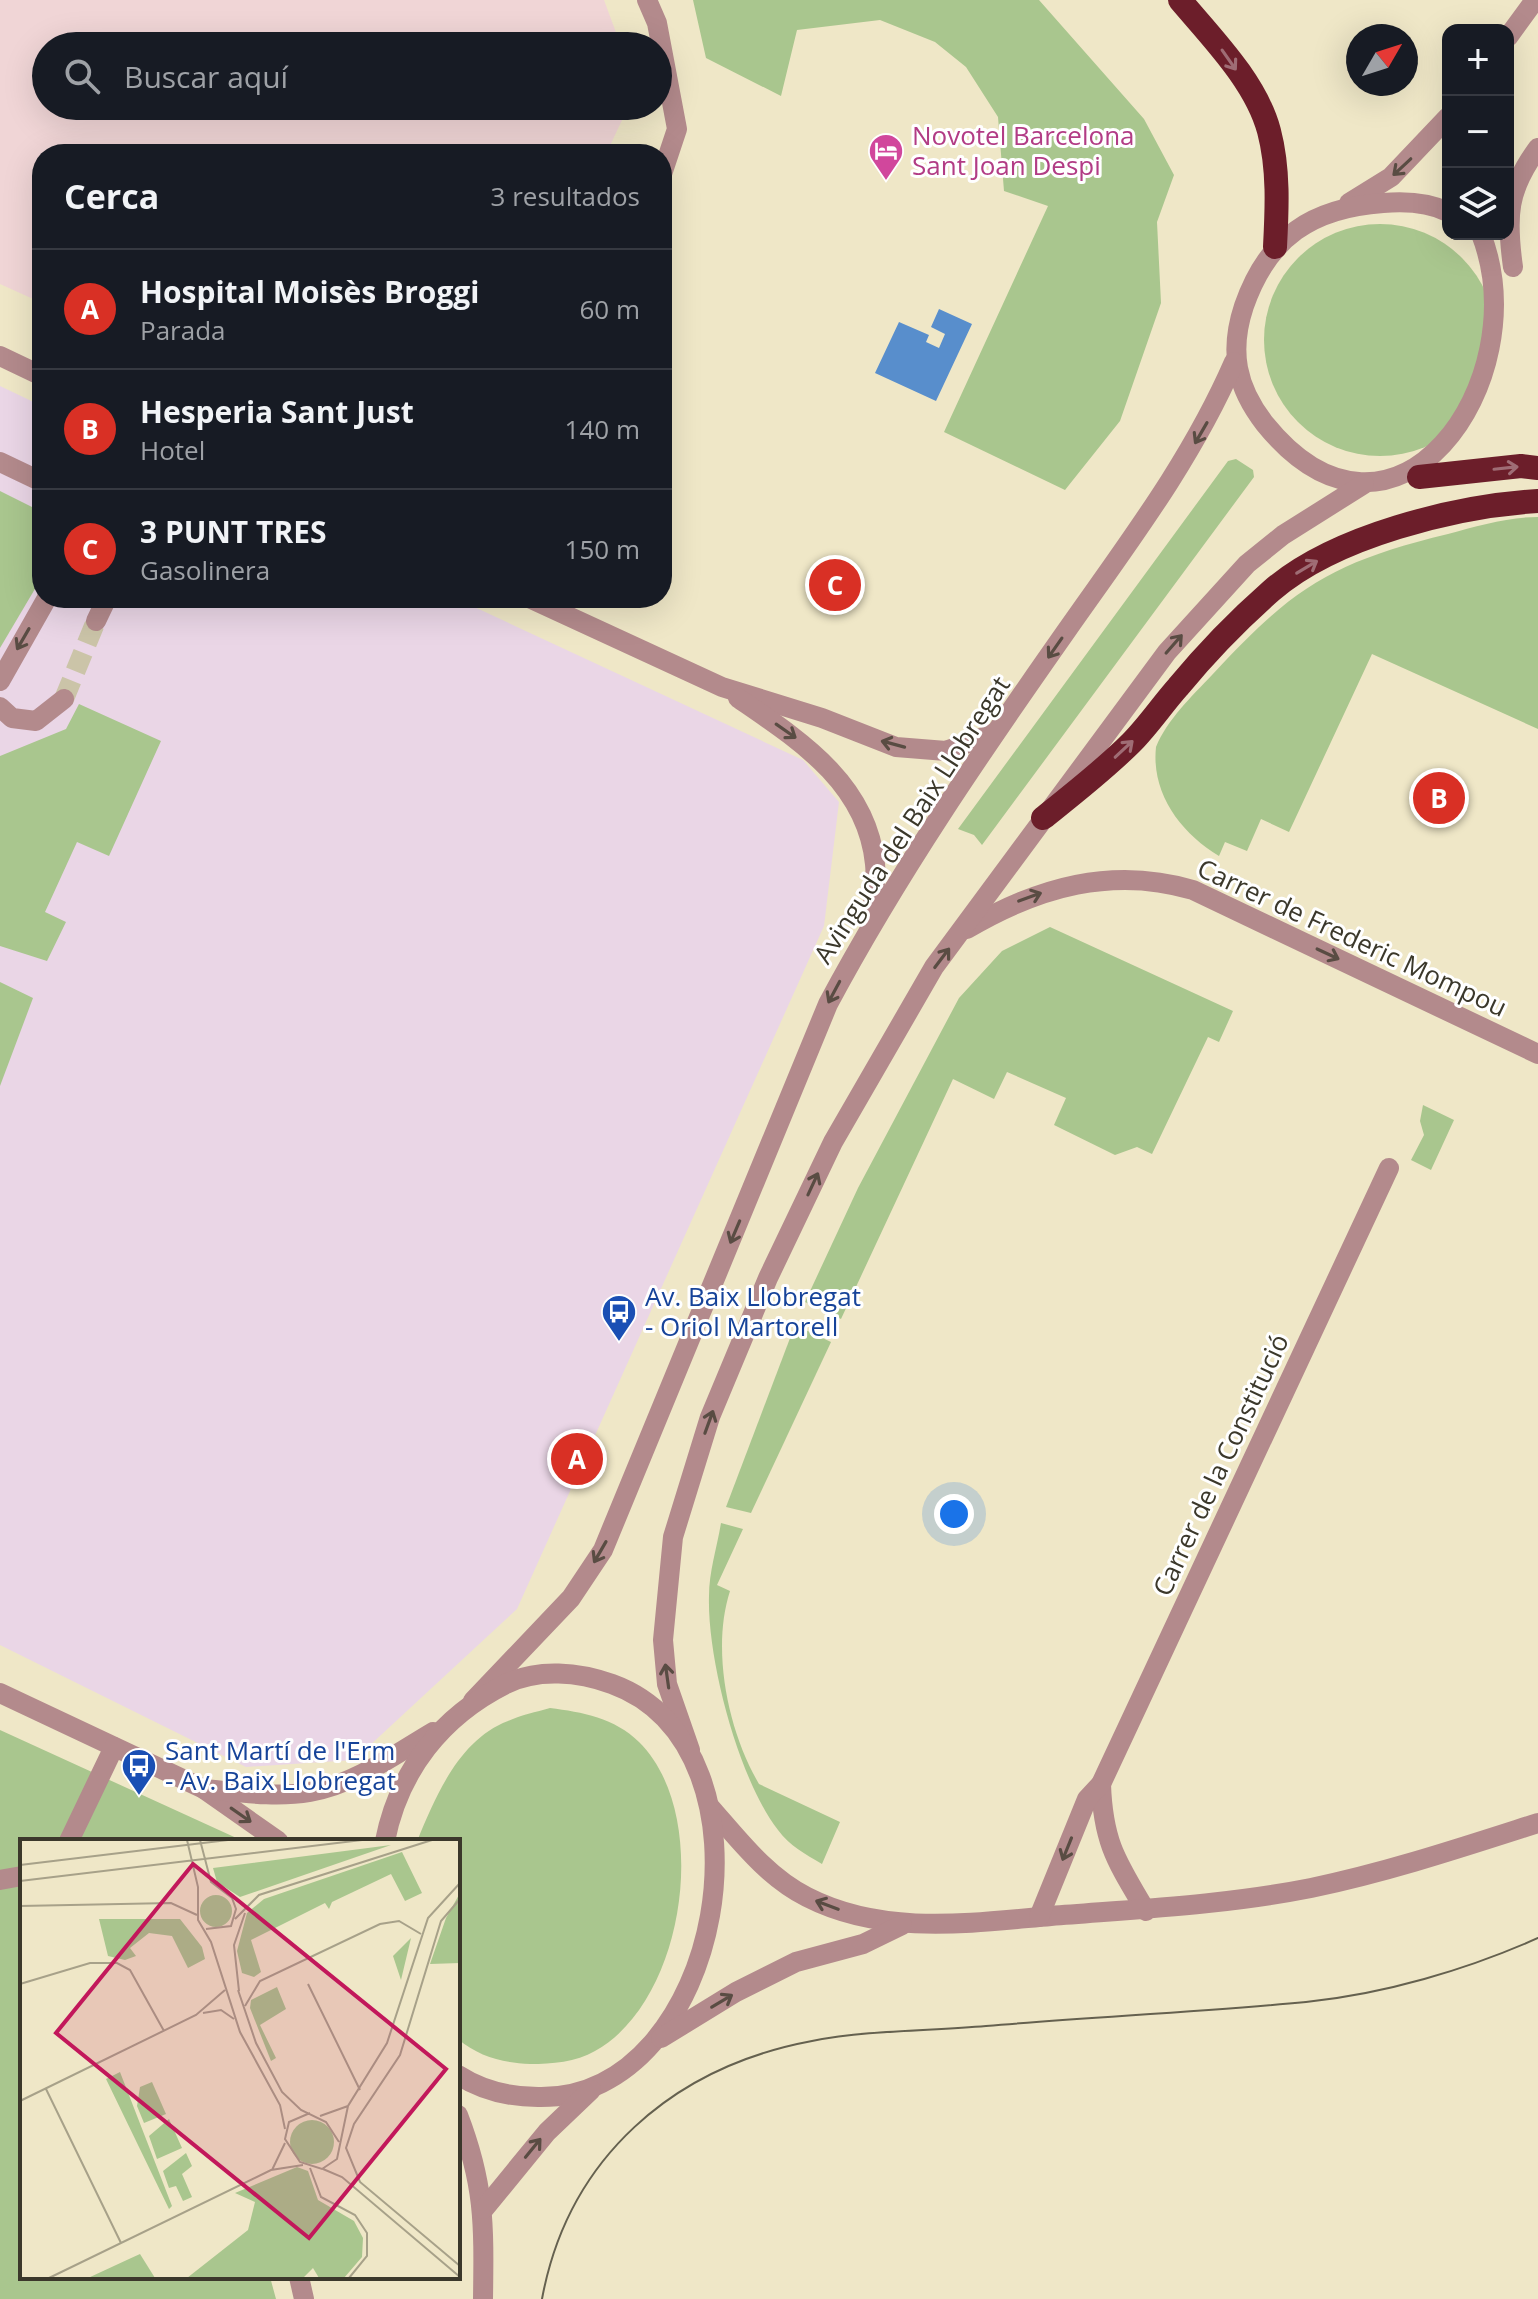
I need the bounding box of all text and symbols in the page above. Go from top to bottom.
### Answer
north arrow [1346,24,1418,96]
map controls [1442,24,1514,240]
button: + [1442,24,1514,96]
search box [32,32,672,120]
one-way arrow [1221,49,1237,71]
icon: search [60,54,104,98]
text: Buscar aquí [124,56,288,97]
button: − [1442,96,1514,168]
place label: Novotel Barcelona Sant Joan Despi [912,117,1135,183]
hotel icon: Novotel Barcelona Sant Joan Despi [867,132,905,182]
one-way arrow [1392,158,1412,177]
button: layers [1442,168,1514,240]
text: Cerca [64,173,159,219]
text: 3 resultados [491,178,640,214]
text: Hospital Moisès Broggi [140,271,479,312]
text: A [81,291,99,327]
text: 60 m [579,291,640,327]
text: Parada [140,312,226,348]
text: Hesperia Sant Just [140,391,414,432]
text: B [81,411,99,447]
text: 140 m [565,411,640,447]
one-way arrow [1193,421,1209,444]
text: Hotel [140,432,205,468]
one-way arrow [1493,460,1519,475]
text: 3 PUNT TRES [140,511,327,552]
text: C [82,531,98,567]
text: 150 m [565,531,640,567]
text: Gasolinera [140,552,270,588]
pin: C [809,555,861,615]
one-way arrow [1295,559,1318,575]
one-way arrow [15,627,31,650]
one-way arrow [1165,634,1183,654]
one-way arrow [1047,636,1063,658]
street label: Avinguda del Baix Llobregat [805,669,1018,970]
one-way arrow [775,723,797,740]
one-way arrow [880,736,906,751]
one-way arrow [1114,740,1134,759]
pin: B [1413,768,1465,828]
street label: Carrer de Frederic Mompou [1192,849,1513,1025]
one-way arrow [1017,889,1042,904]
one-way arrow [1315,947,1339,962]
one-way arrow [933,948,950,969]
one-way arrow [825,980,841,1004]
one-way arrow [806,1172,821,1196]
one-way arrow [726,1220,741,1244]
place label: Av. Baix Llobregat - Oriol Martorell [645,1278,861,1344]
bus stop icon: Av. Baix Llobregat - Oriol Martorell [600,1293,638,1343]
street label: Carrer de la Constitució [1144,1328,1297,1601]
one-way arrow [703,1410,717,1435]
pin: A [551,1429,603,1489]
your location [934,1494,974,1534]
one-way arrow [592,1540,608,1563]
one-way arrow [659,1663,674,1689]
place label: Sant Martí de l'Erm - Av. Baix Llobregat [165,1732,396,1798]
bus stop icon: Sant Martí de l'Erm - Av. Baix Llobregat [120,1747,158,1797]
one-way arrow [229,1807,251,1824]
one-way arrow [1058,1836,1073,1860]
inset map [20,1839,460,2279]
one-way arrow [815,1897,840,1911]
one-way arrow [710,1992,733,2008]
one-way arrow [524,2138,542,2159]

